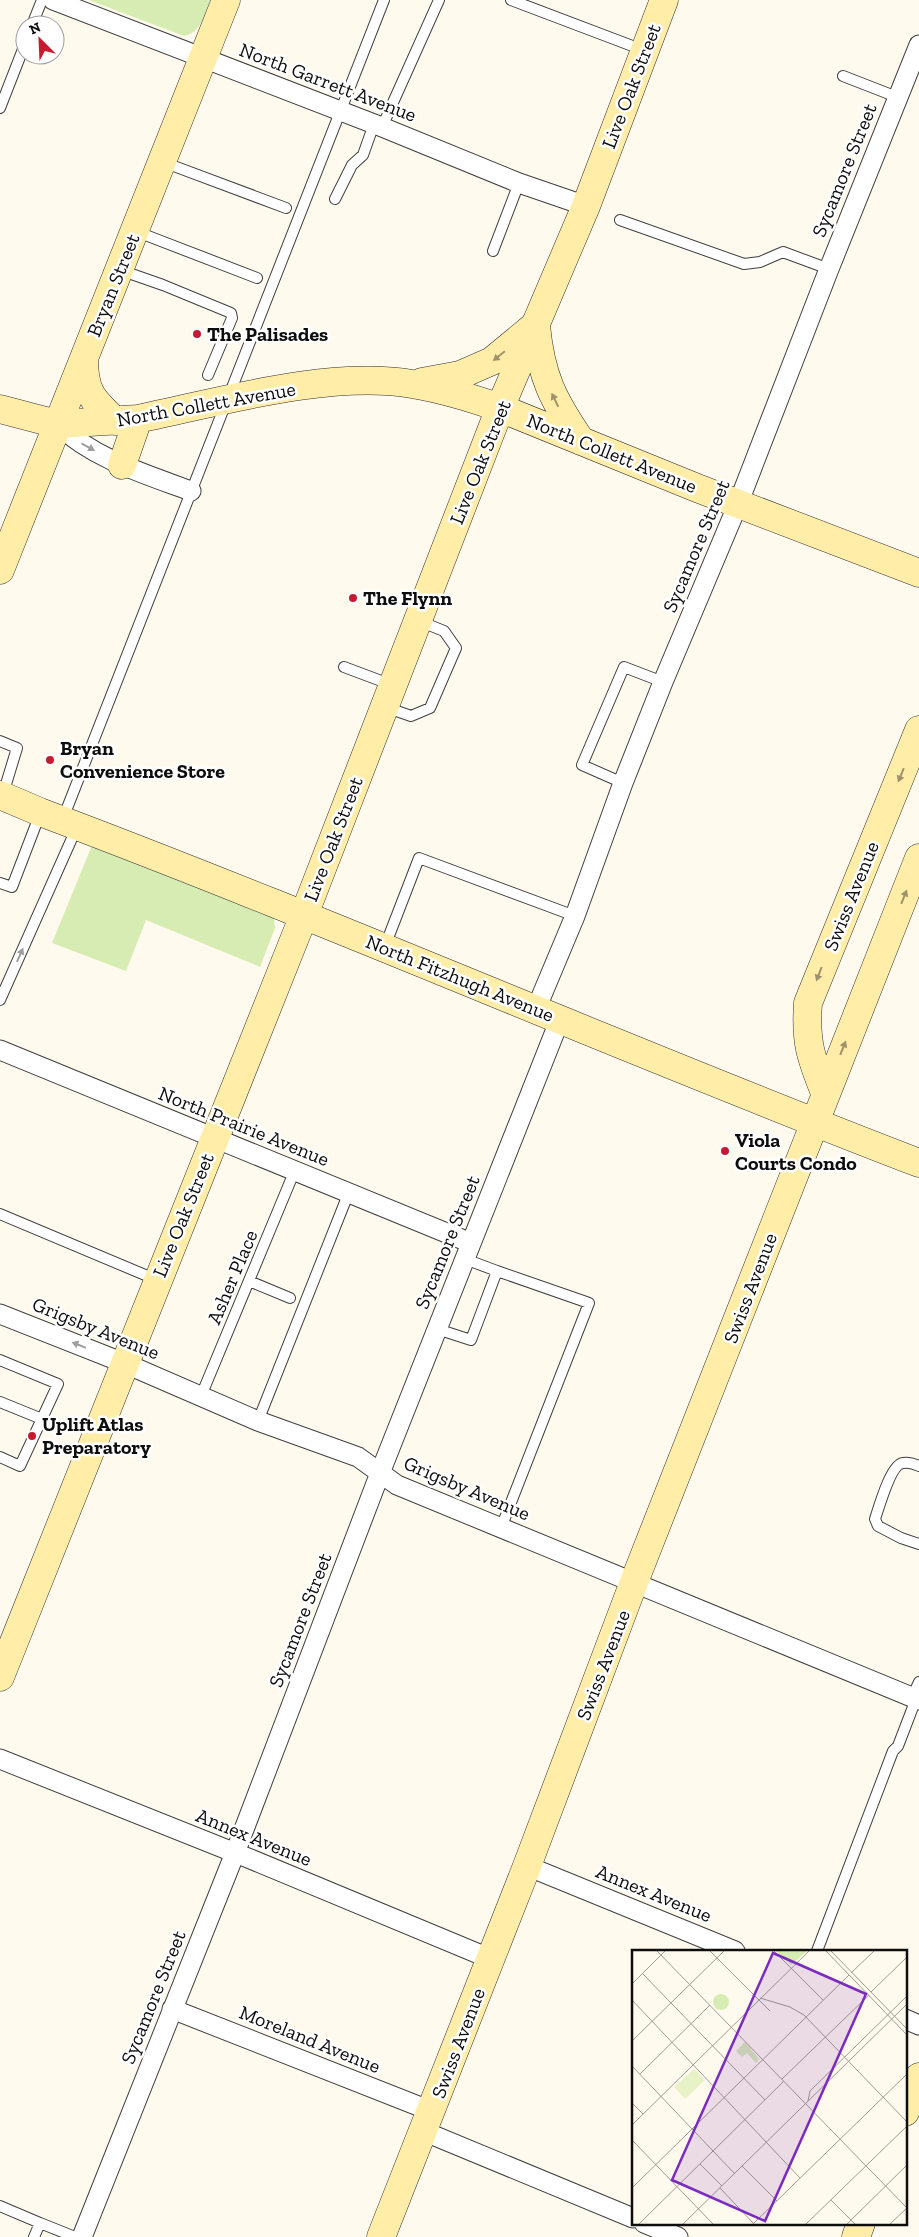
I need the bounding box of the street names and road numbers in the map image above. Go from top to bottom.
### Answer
street label: Live Oak Street [596,20,666,152]
street label: North Garrett Avenue [236,37,420,127]
street label: Sycamore Street [806,99,882,240]
street label: Bryan Street [81,229,145,340]
street label: North Collett Avenue [115,376,297,432]
street label: Live Oak Street [444,396,516,528]
street label: North Collett Avenue [523,408,701,498]
street label: Sycamore Street [657,475,735,616]
street label: Live Oak Street [298,773,368,905]
street label: Swiss Avenue [818,838,884,954]
street label: North Fitzhugh Avenue [362,929,558,1027]
street label: North Prairie Avenue [155,1081,333,1171]
street label: Live Oak Street [147,1149,219,1281]
street label: Sycamore Street [409,1171,485,1312]
street label: Asher Place [201,1226,263,1328]
street label: Swiss Avenue [718,1229,782,1347]
street label: Grigsby Avenue [29,1292,163,1364]
street label: Grigsby Avenue [400,1451,534,1525]
street label: Sycamore Street [263,1549,337,1691]
street label: Swiss Avenue [571,1606,635,1724]
street label: Annex Avenue [193,1803,315,1871]
street label: Annex Avenue [593,1859,715,1927]
street label: Sycamore Street [115,1926,191,2067]
street label: Swiss Avenue [426,1984,490,2102]
street label: Moreland Avenue [236,2000,384,2078]

